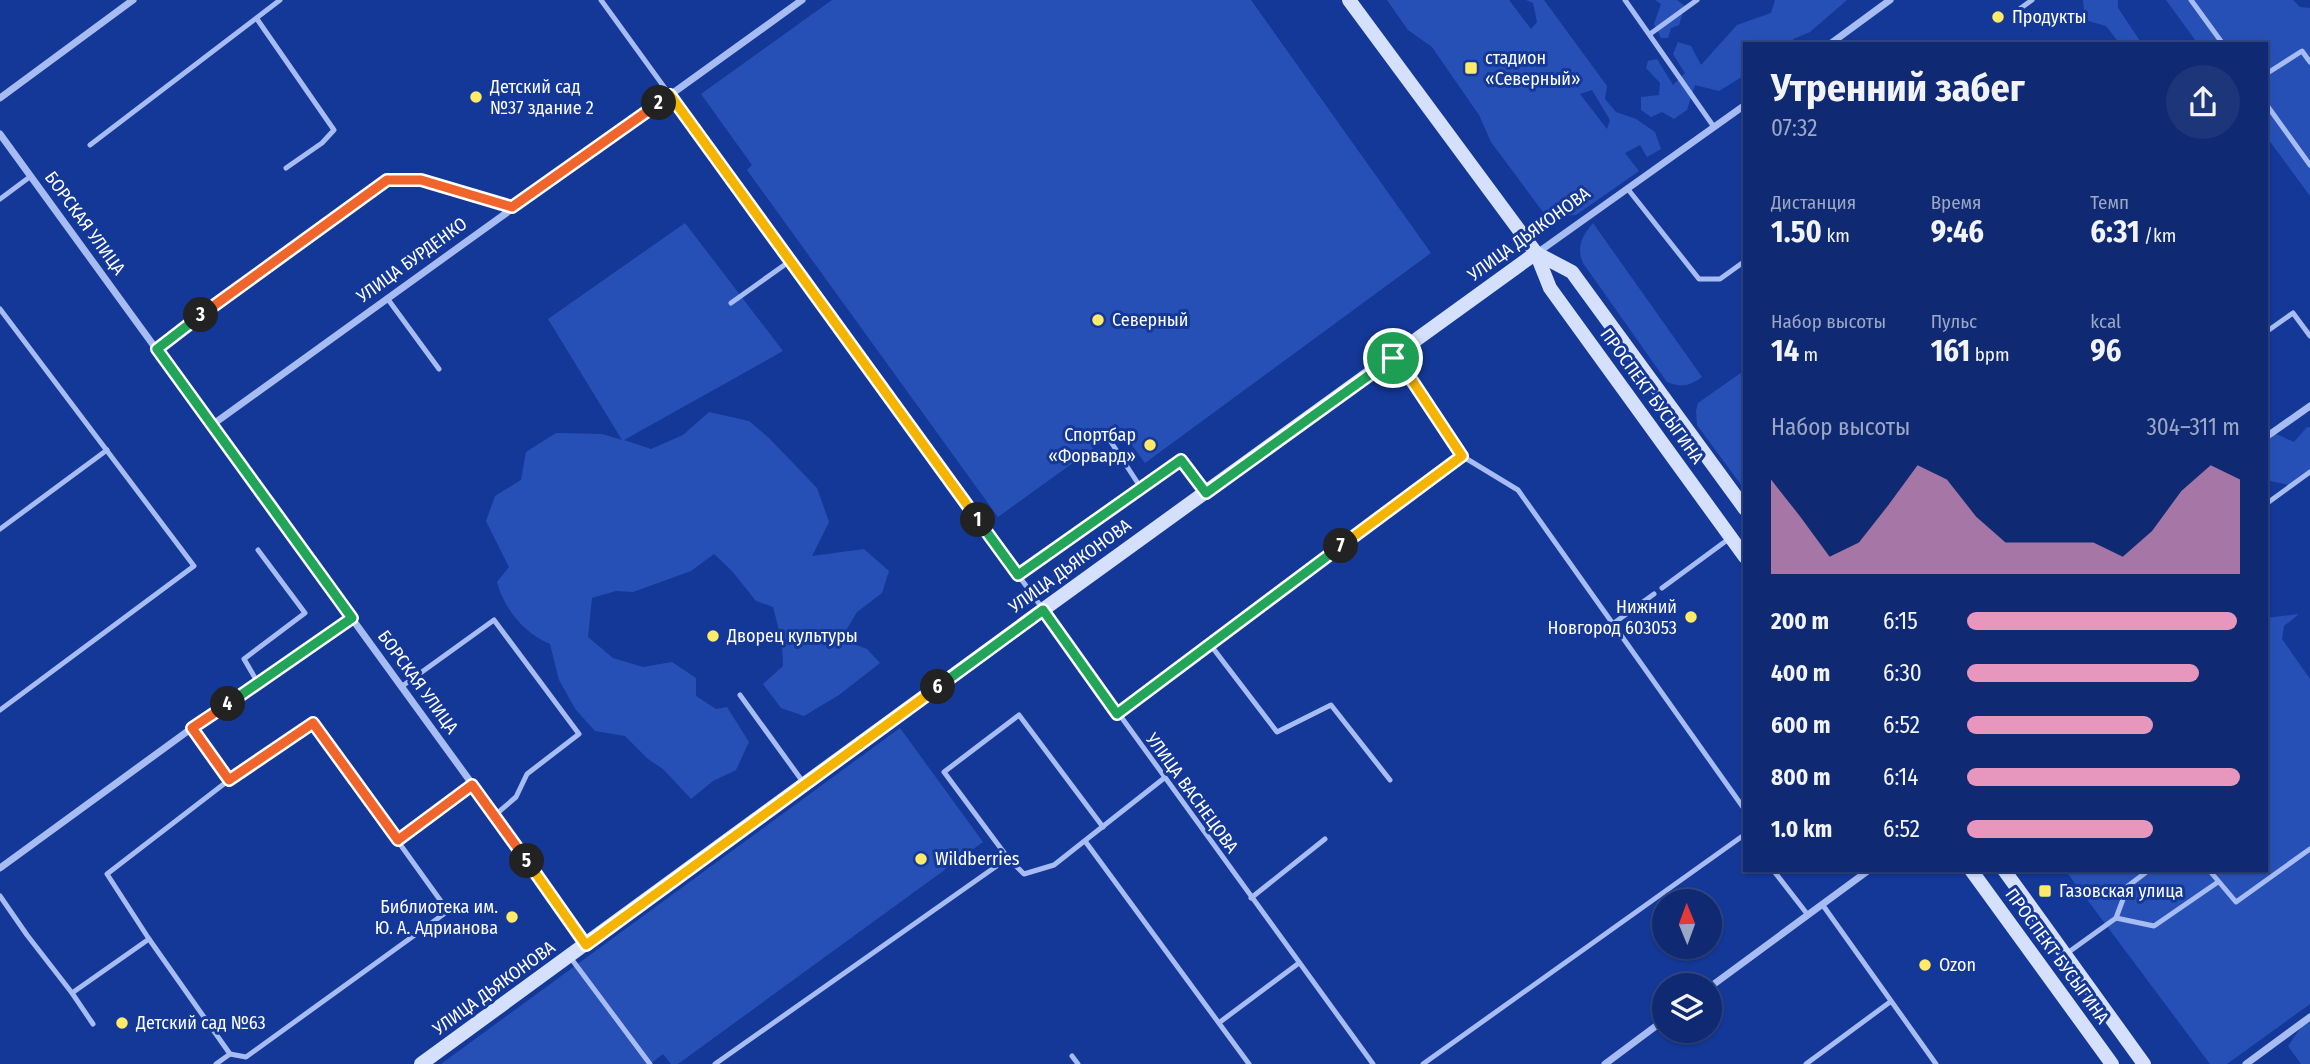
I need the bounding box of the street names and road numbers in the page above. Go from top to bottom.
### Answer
street label: БОРСКАЯ УЛИЦА [40,167,130,280]
street label: УЛИЦА ДЬЯКОНОВА [1463,182,1595,286]
street label: УЛИЦА БУРДЕНКО [352,213,471,308]
street label: ПРОСПЕКТ БУСЫГИНА [1596,324,1709,468]
street label: УЛИЦА ДЬЯКОНОВА [1004,514,1136,618]
street label: БОРСКАЯ УЛИЦА [373,626,463,739]
street label: УЛИЦА ВАСНЕЦОВА [1140,728,1243,858]
street label: ПРОСПЕКТ БУСЫГИНА [2001,884,2114,1028]
street label: УЛИЦА ДЬЯКОНОВА [428,936,560,1040]

